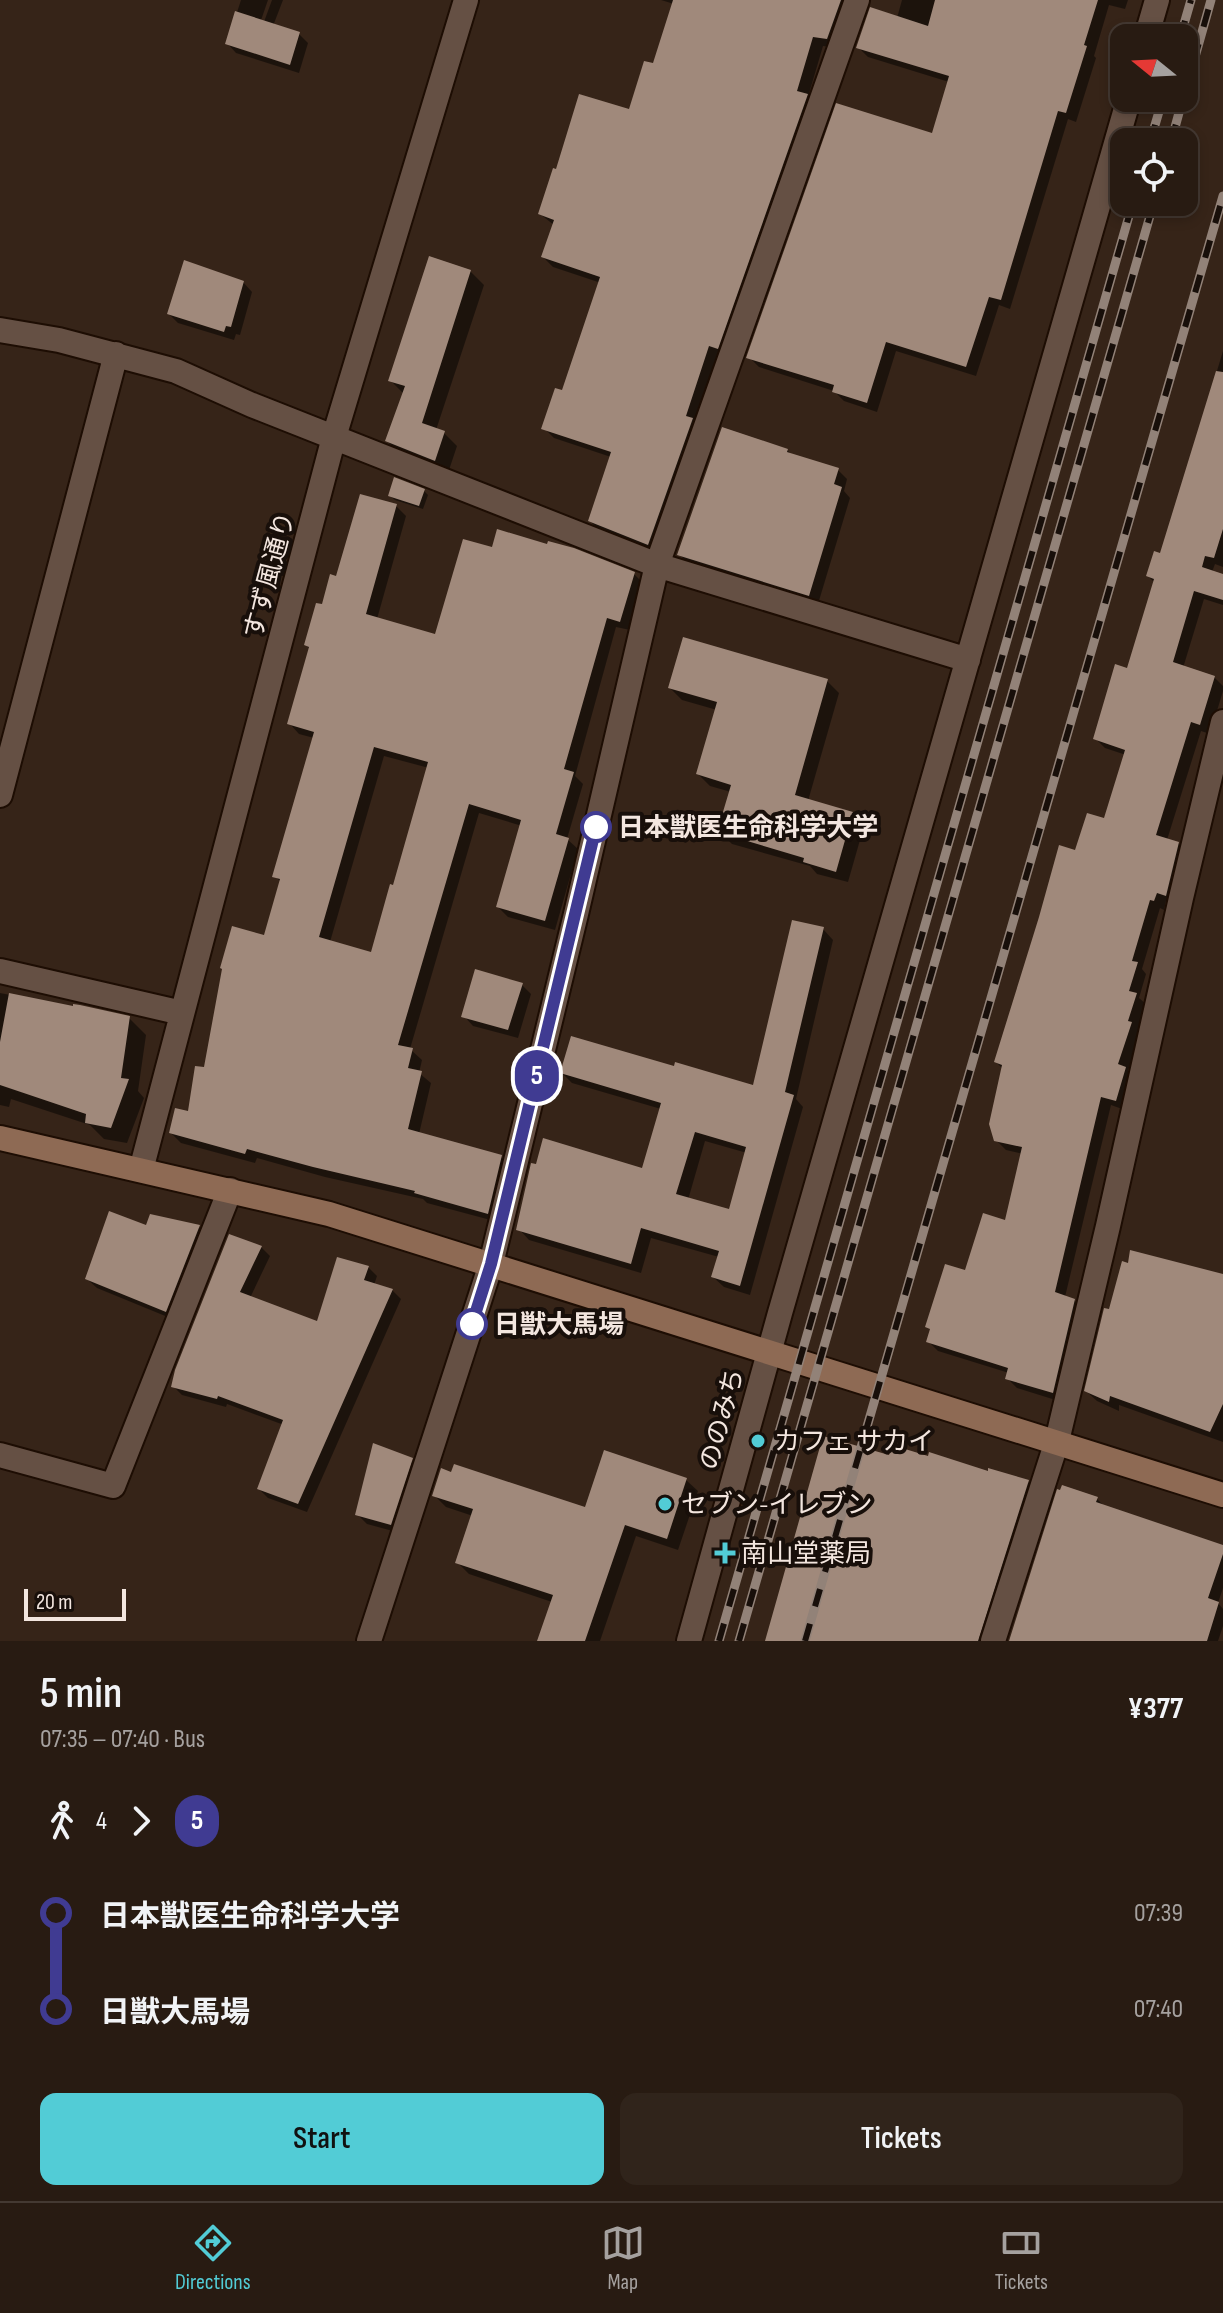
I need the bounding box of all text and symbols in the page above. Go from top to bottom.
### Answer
north arrow [1110,24,1198,112]
map controls [1110,24,1198,216]
button: locate [1110,128,1198,216]
street label: すず風通り [239,509,302,642]
marker: 日本獣医生命科学大学 [581,812,611,842]
place label: 日本獣医生命科学大学 [618,813,878,844]
line badge: 5 [511,1050,563,1102]
text: 5 [531,1059,543,1092]
marker: 日獣大馬場 [457,1309,487,1339]
place label: 日獣大馬場 [494,1310,624,1341]
street label: ののみち [694,1365,751,1474]
place label: カフェ サカイ [774,1427,934,1458]
marker: カフェ サカイ [749,1432,767,1450]
place label: セブン-イレブン [681,1490,873,1521]
marker: セブン-イレブン [656,1495,674,1513]
place label: 南山堂薬局 [741,1539,871,1570]
marker: 南山堂薬局 [716,1544,734,1562]
scale bar [24,1585,126,1621]
text: 20 m [36,1589,73,1616]
text: 5 min [40,1667,122,1720]
text: ¥377 [1128,1691,1183,1727]
text: 07:35 – 07:40 · Bus [40,1724,205,1755]
icon: walk [40,1799,84,1843]
icon: forward [119,1799,163,1843]
text: 5 [191,1804,203,1837]
text: 4 [96,1806,107,1837]
text: 07:39 [1134,1898,1183,1929]
text: 日本獣医生命科学大学 [100,1899,400,1935]
text: 07:40 [1134,1994,1183,2025]
text: 日獣大馬場 [100,1995,250,2031]
button: Start [40,2093,604,2185]
button: Tickets [620,2093,1183,2185]
tab: Directions [175,2221,251,2296]
tab: Map [601,2221,645,2296]
tab: Tickets [995,2221,1048,2296]

